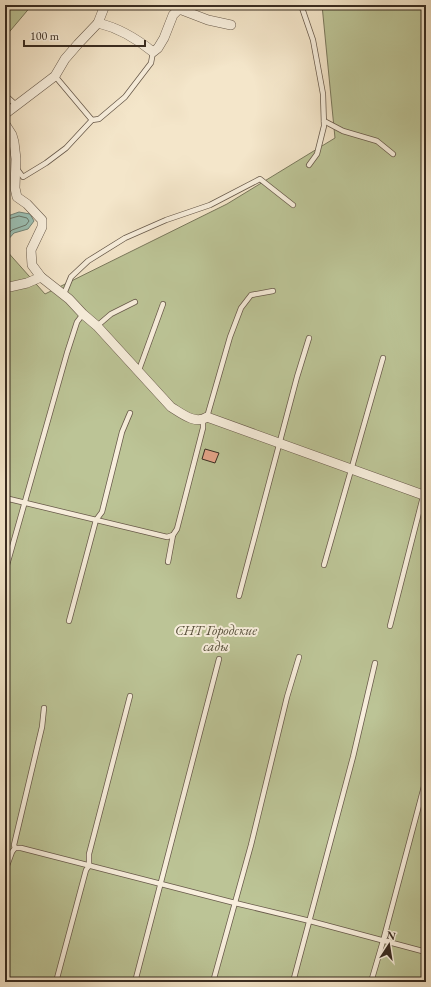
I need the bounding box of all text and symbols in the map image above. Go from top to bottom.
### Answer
scale bar [24,22,145,48]
text: 100 m [30,28,60,44]
park label: СНТ Городские сады [175,621,257,655]
north arrow [369,925,409,965]
text: N [385,927,397,943]

